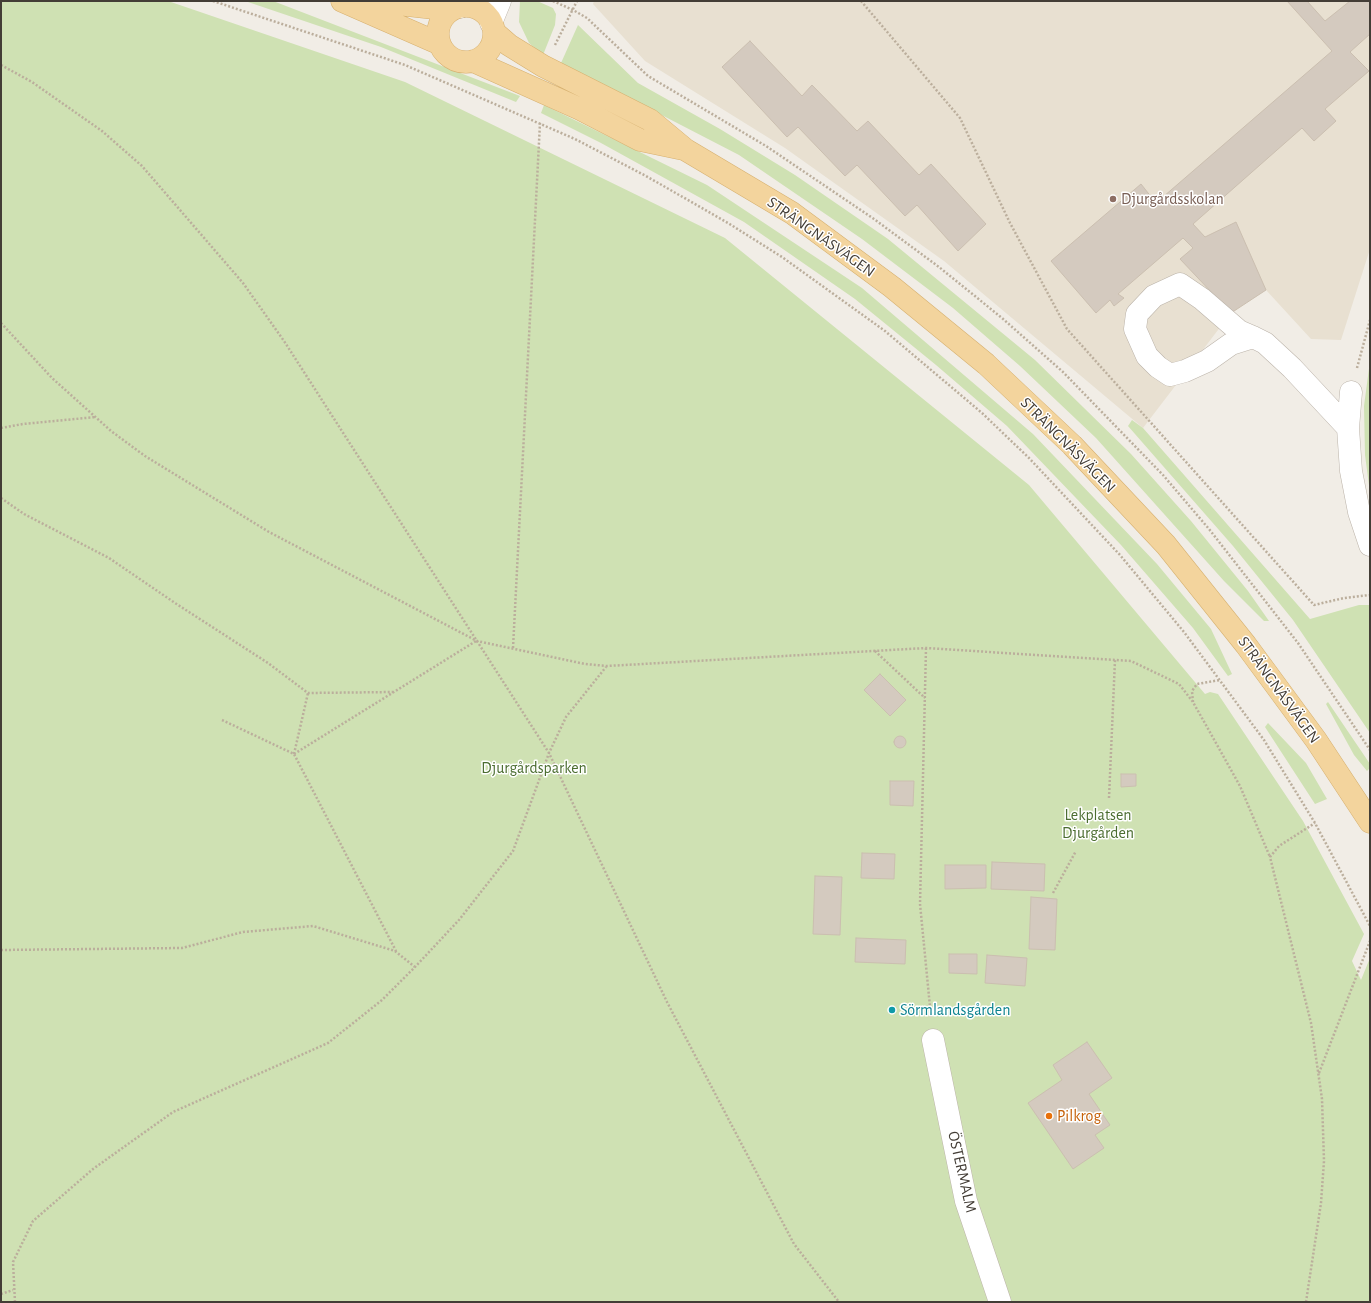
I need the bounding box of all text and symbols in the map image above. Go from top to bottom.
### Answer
place label: Djurgårdsskolan [1121,189,1224,209]
street label: STRÄNGNÄSVÄGEN [763,193,879,281]
marker: Djurgårdsskolan [1108,194,1118,204]
street label: STRÄNGNÄSVÄGEN [1016,393,1120,497]
street label: STRÄNGNÄSVÄGEN [1234,633,1324,747]
park label: Djurgårdsparken [481,758,587,778]
park label: Lekplatsen Djurgården [1062,805,1134,843]
place label: Sörmlandsgården [900,1000,1010,1020]
marker: Sörmlandsgården [887,1005,897,1015]
place label: Pilkrog [1057,1106,1101,1126]
marker: Pilkrog [1044,1111,1054,1121]
street label: ÖSTERMALM [943,1129,981,1215]

